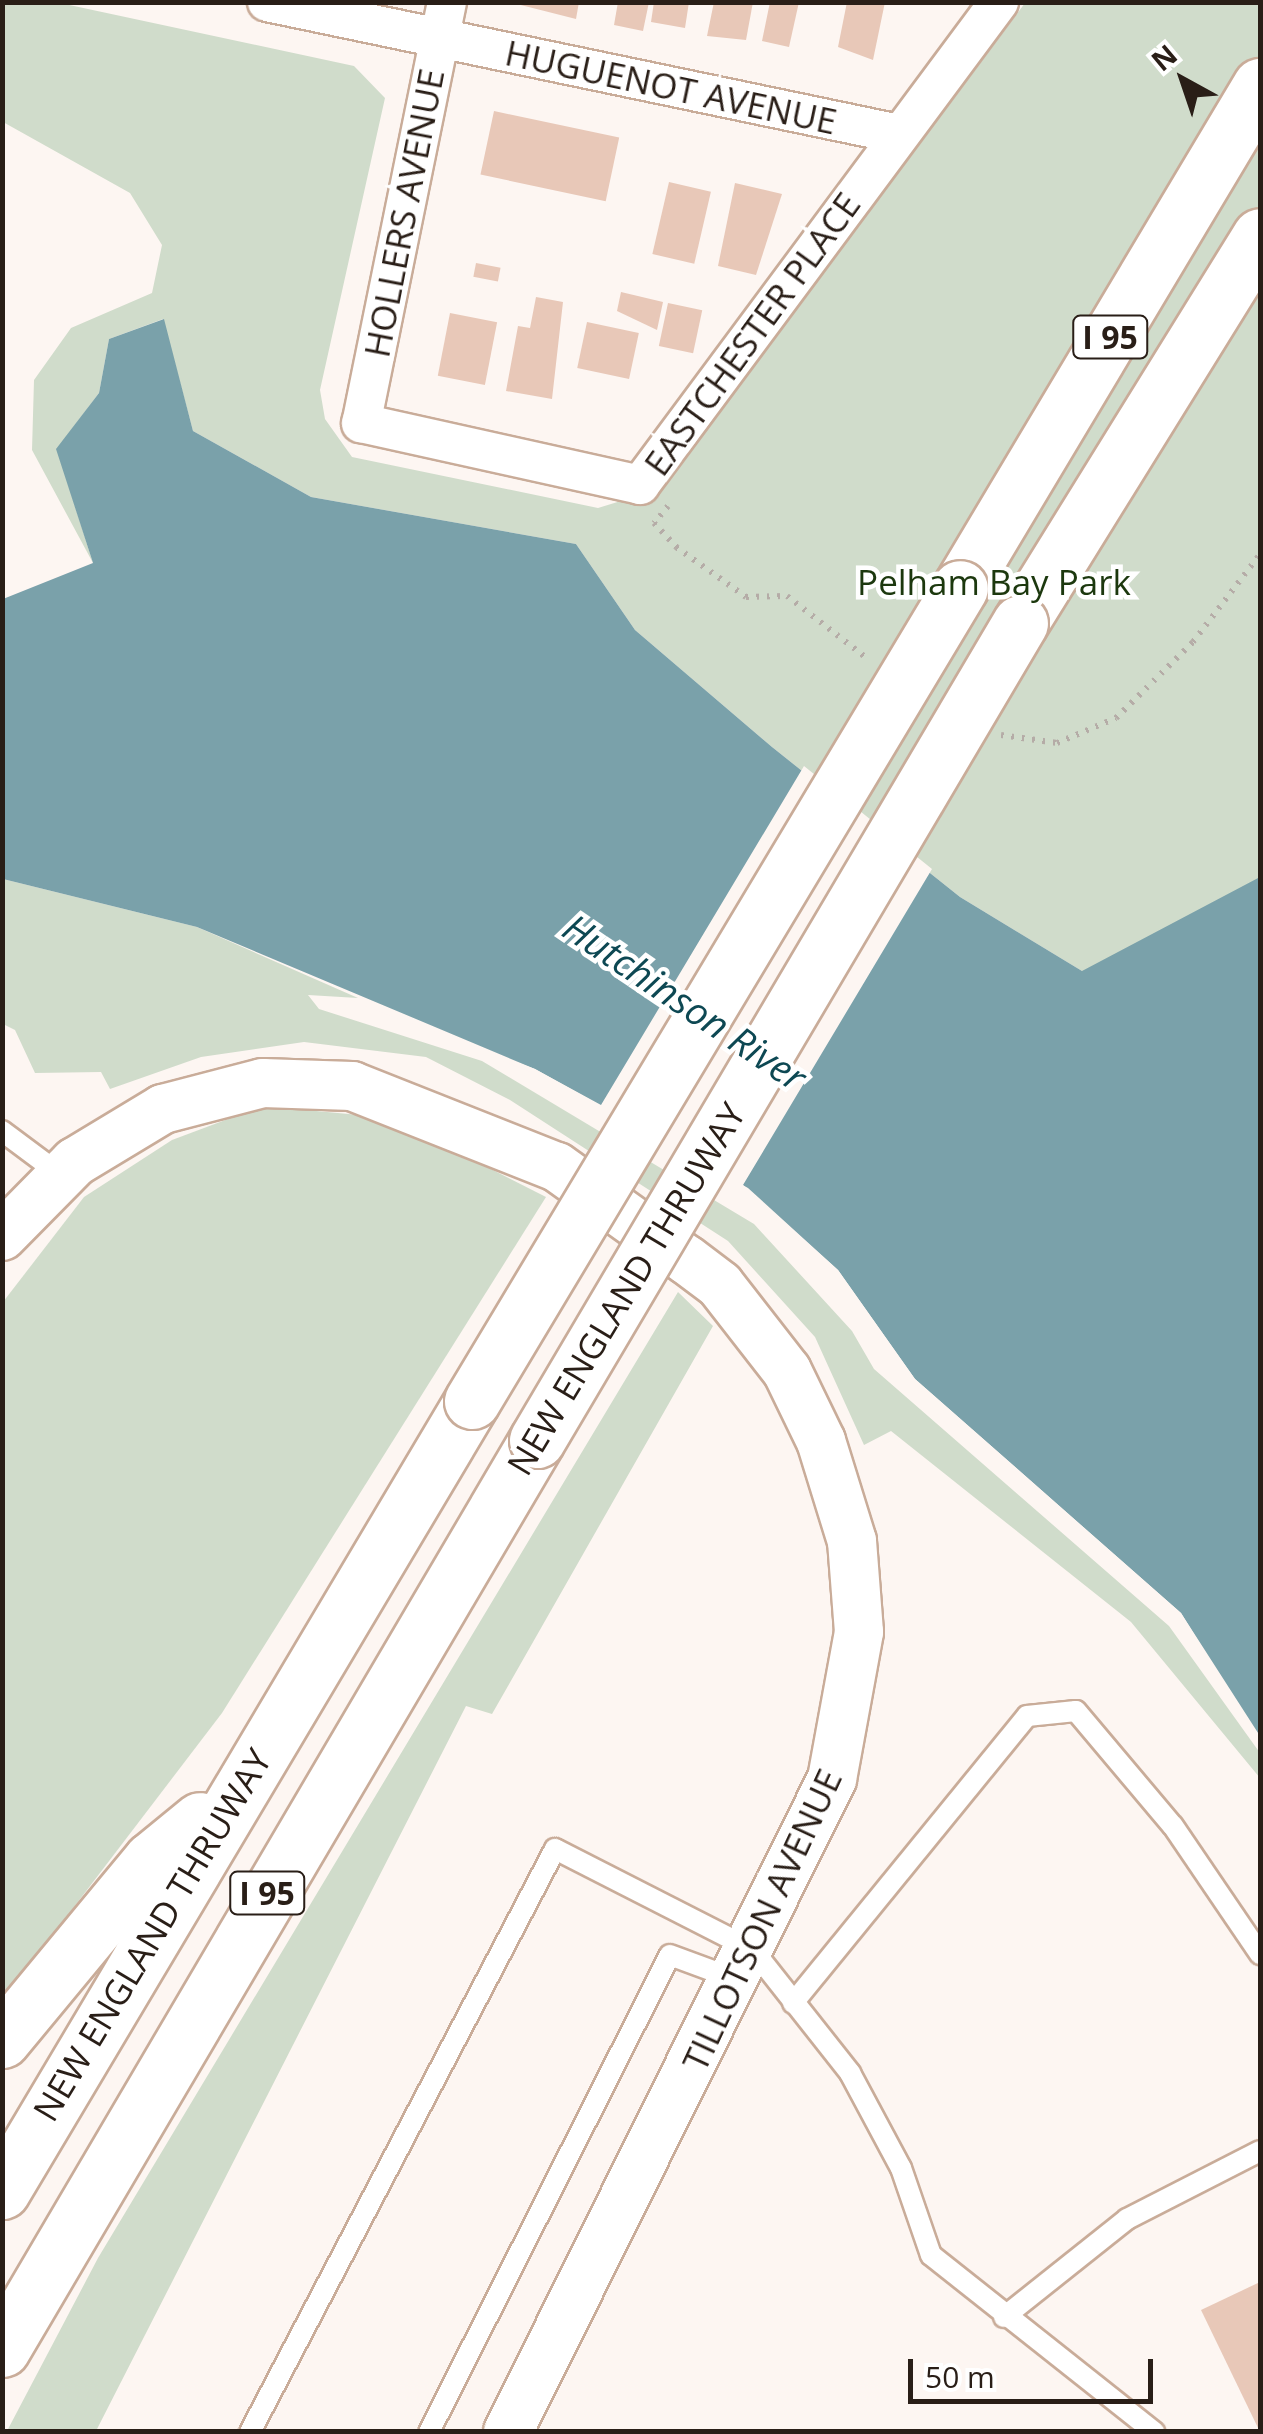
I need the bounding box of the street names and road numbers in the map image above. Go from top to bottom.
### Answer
street label: HUGUENOT AVENUE [502,31,840,143]
street label: HOLLERS AVENUE [355,65,453,361]
street label: EASTCHESTER PLACE [635,185,869,483]
road number: I 95 [1070,310,1150,364]
street label: NEW ENGLAND THRUWAY [498,1096,754,1482]
street label: NEW ENGLAND THRUWAY [24,1742,280,2128]
street label: TILLOTSON AVENUE [674,1763,850,2077]
road number: I 95 [227,1866,307,1920]

